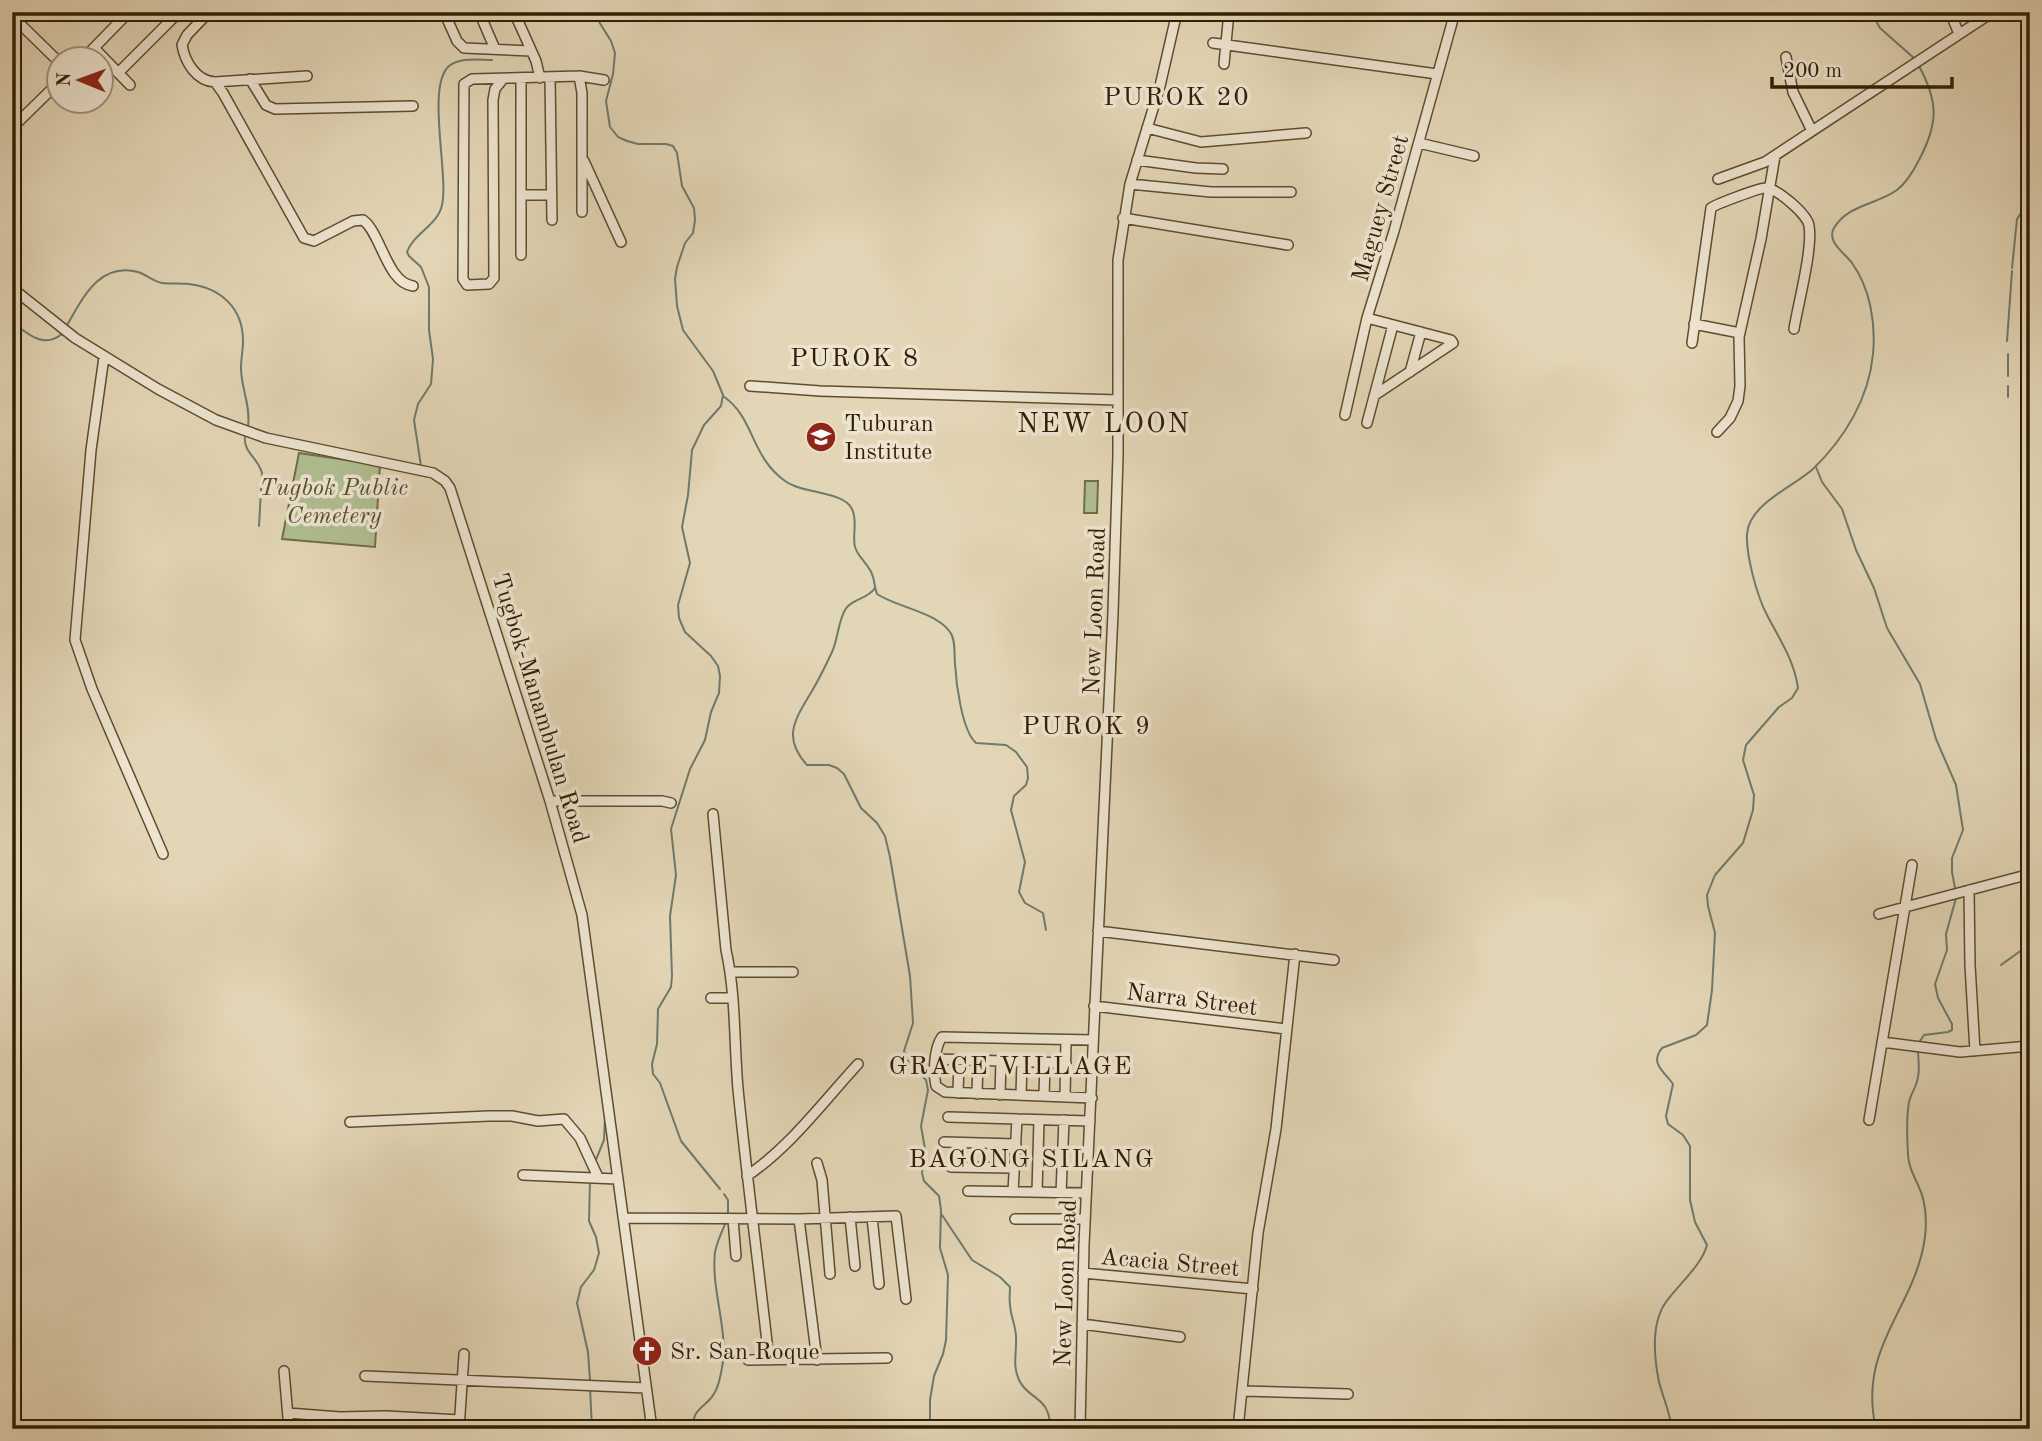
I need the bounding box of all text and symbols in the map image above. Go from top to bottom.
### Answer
north arrow [46,46,116,116]
scale bar [1772,46,1953,90]
text: 200 m [1783,61,1842,82]
text: N [56,72,75,87]
district label: PUROK 20 [1103,85,1251,111]
street label: Maguey Street [1349,132,1414,285]
district label: PUROK 8 [790,346,920,372]
district label: NEW LOON [1017,411,1191,439]
place label: Tuburan Institute [844,413,934,465]
school or university icon: Tuburan Institute [804,420,838,454]
park label: Tugbok Public Cemetery [260,477,409,529]
street label: New Loon Road [1081,527,1111,695]
street label: Tugbok-Manambulan Road [487,571,592,846]
district label: PUROK 9 [1022,714,1152,740]
street label: Narra Street [1125,981,1259,1021]
district label: GRACE VILLAGE [888,1054,1134,1080]
district label: BAGONG SILANG [909,1147,1155,1173]
street label: New Loon Road [1052,1199,1082,1367]
street label: Acacia Street [1099,1246,1240,1282]
church icon: Sr. San Roque [630,1334,664,1368]
place label: Sr. San Roque [670,1341,820,1365]

